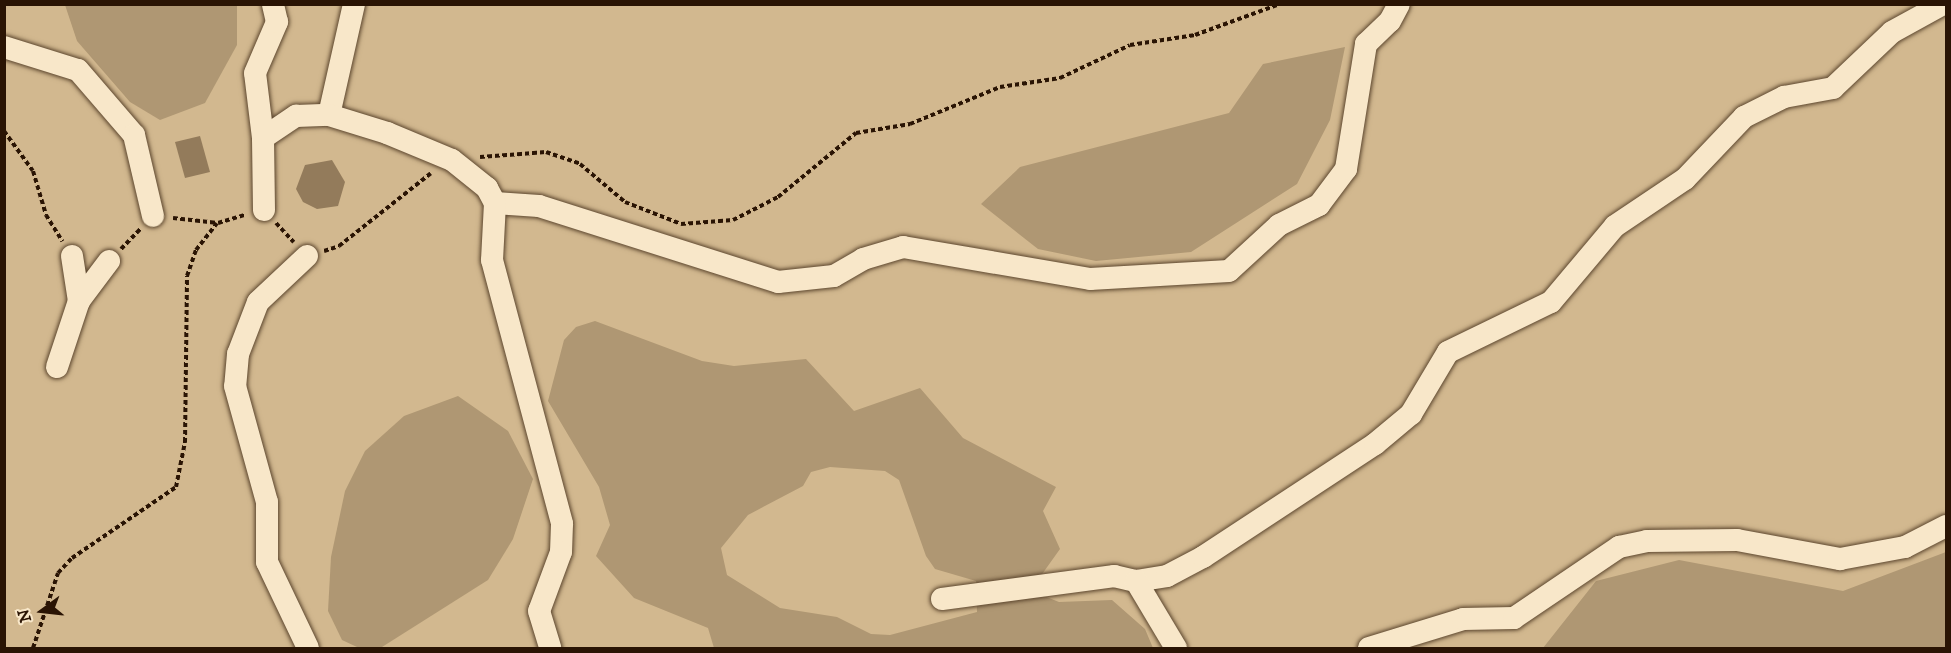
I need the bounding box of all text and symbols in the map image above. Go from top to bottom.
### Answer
north arrow [12,581,72,641]
text: N [13,607,36,625]

